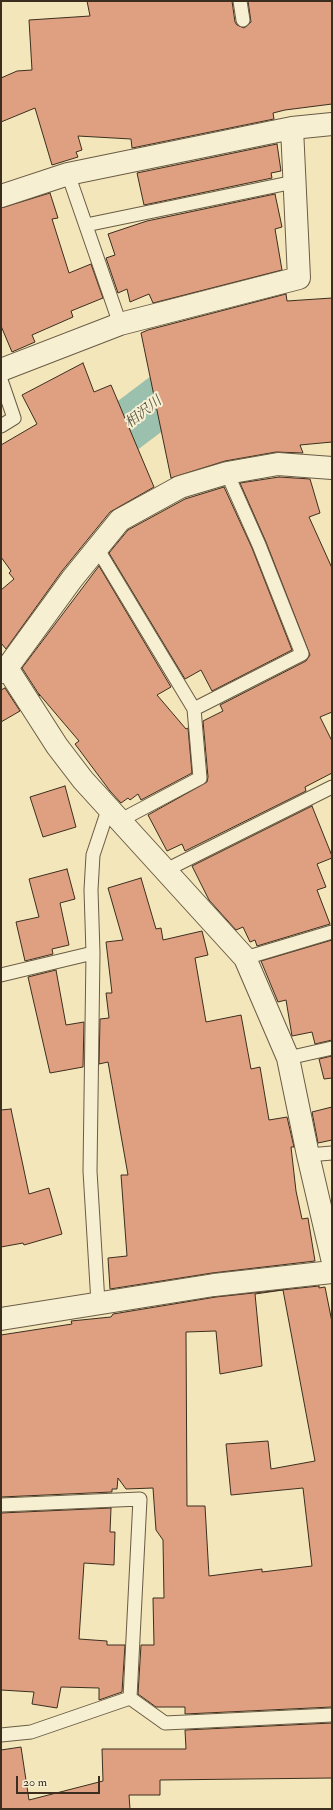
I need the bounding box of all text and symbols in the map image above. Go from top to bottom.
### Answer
water label: 相沢川 [122,393,166,433]
scale bar [18,1768,102,1794]
text: 20 m [23,1775,47,1790]

